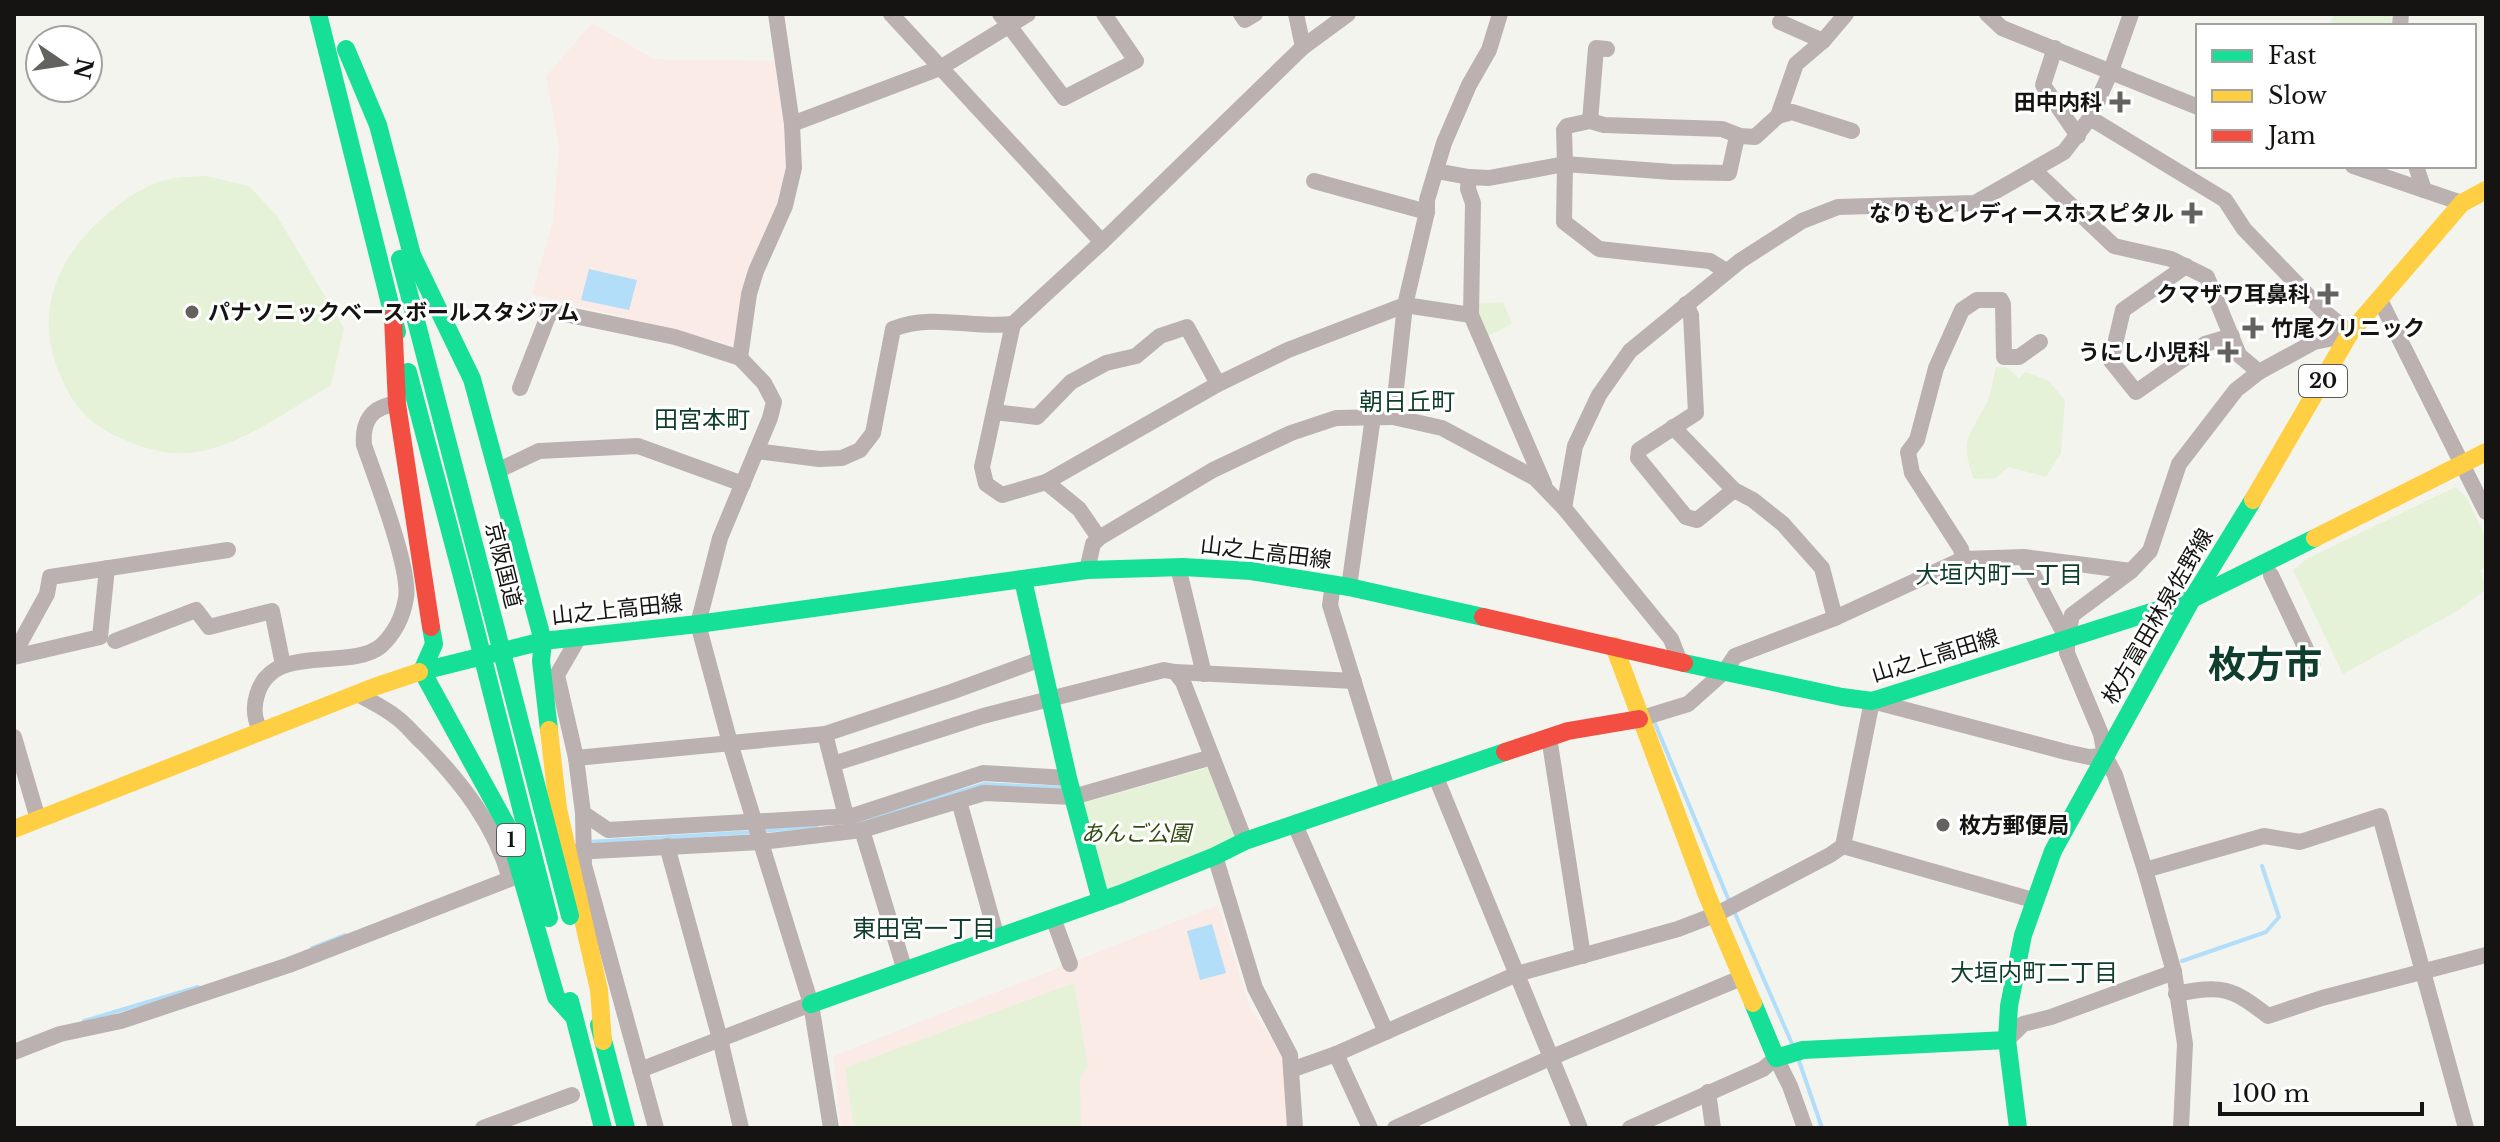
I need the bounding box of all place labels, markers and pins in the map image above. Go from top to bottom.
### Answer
place label: 田中内科 [2014,89,2102,116]
marker: 田中内科 [2109,91,2131,113]
place label: なりもとレディースホスピタル [1869,200,2174,227]
marker: なりもとレディースホスピタル [2181,202,2203,224]
place label: クマザワ耳鼻科 [2156,281,2310,308]
marker: クマザワ耳鼻科 [2317,283,2339,305]
place label: パナソニックベースボールスタジアム [208,299,579,326]
marker: パナソニックベースボールスタジアム [183,303,201,321]
place label: 竹尾クリニック [2271,315,2425,342]
marker: 竹尾クリニック [2242,317,2264,339]
place label: うにし小児科 [2078,339,2210,366]
marker: うにし小児科 [2217,341,2239,363]
place label: 枚方郵便局 [1959,812,2069,839]
marker: 枚方郵便局 [1934,816,1952,834]

